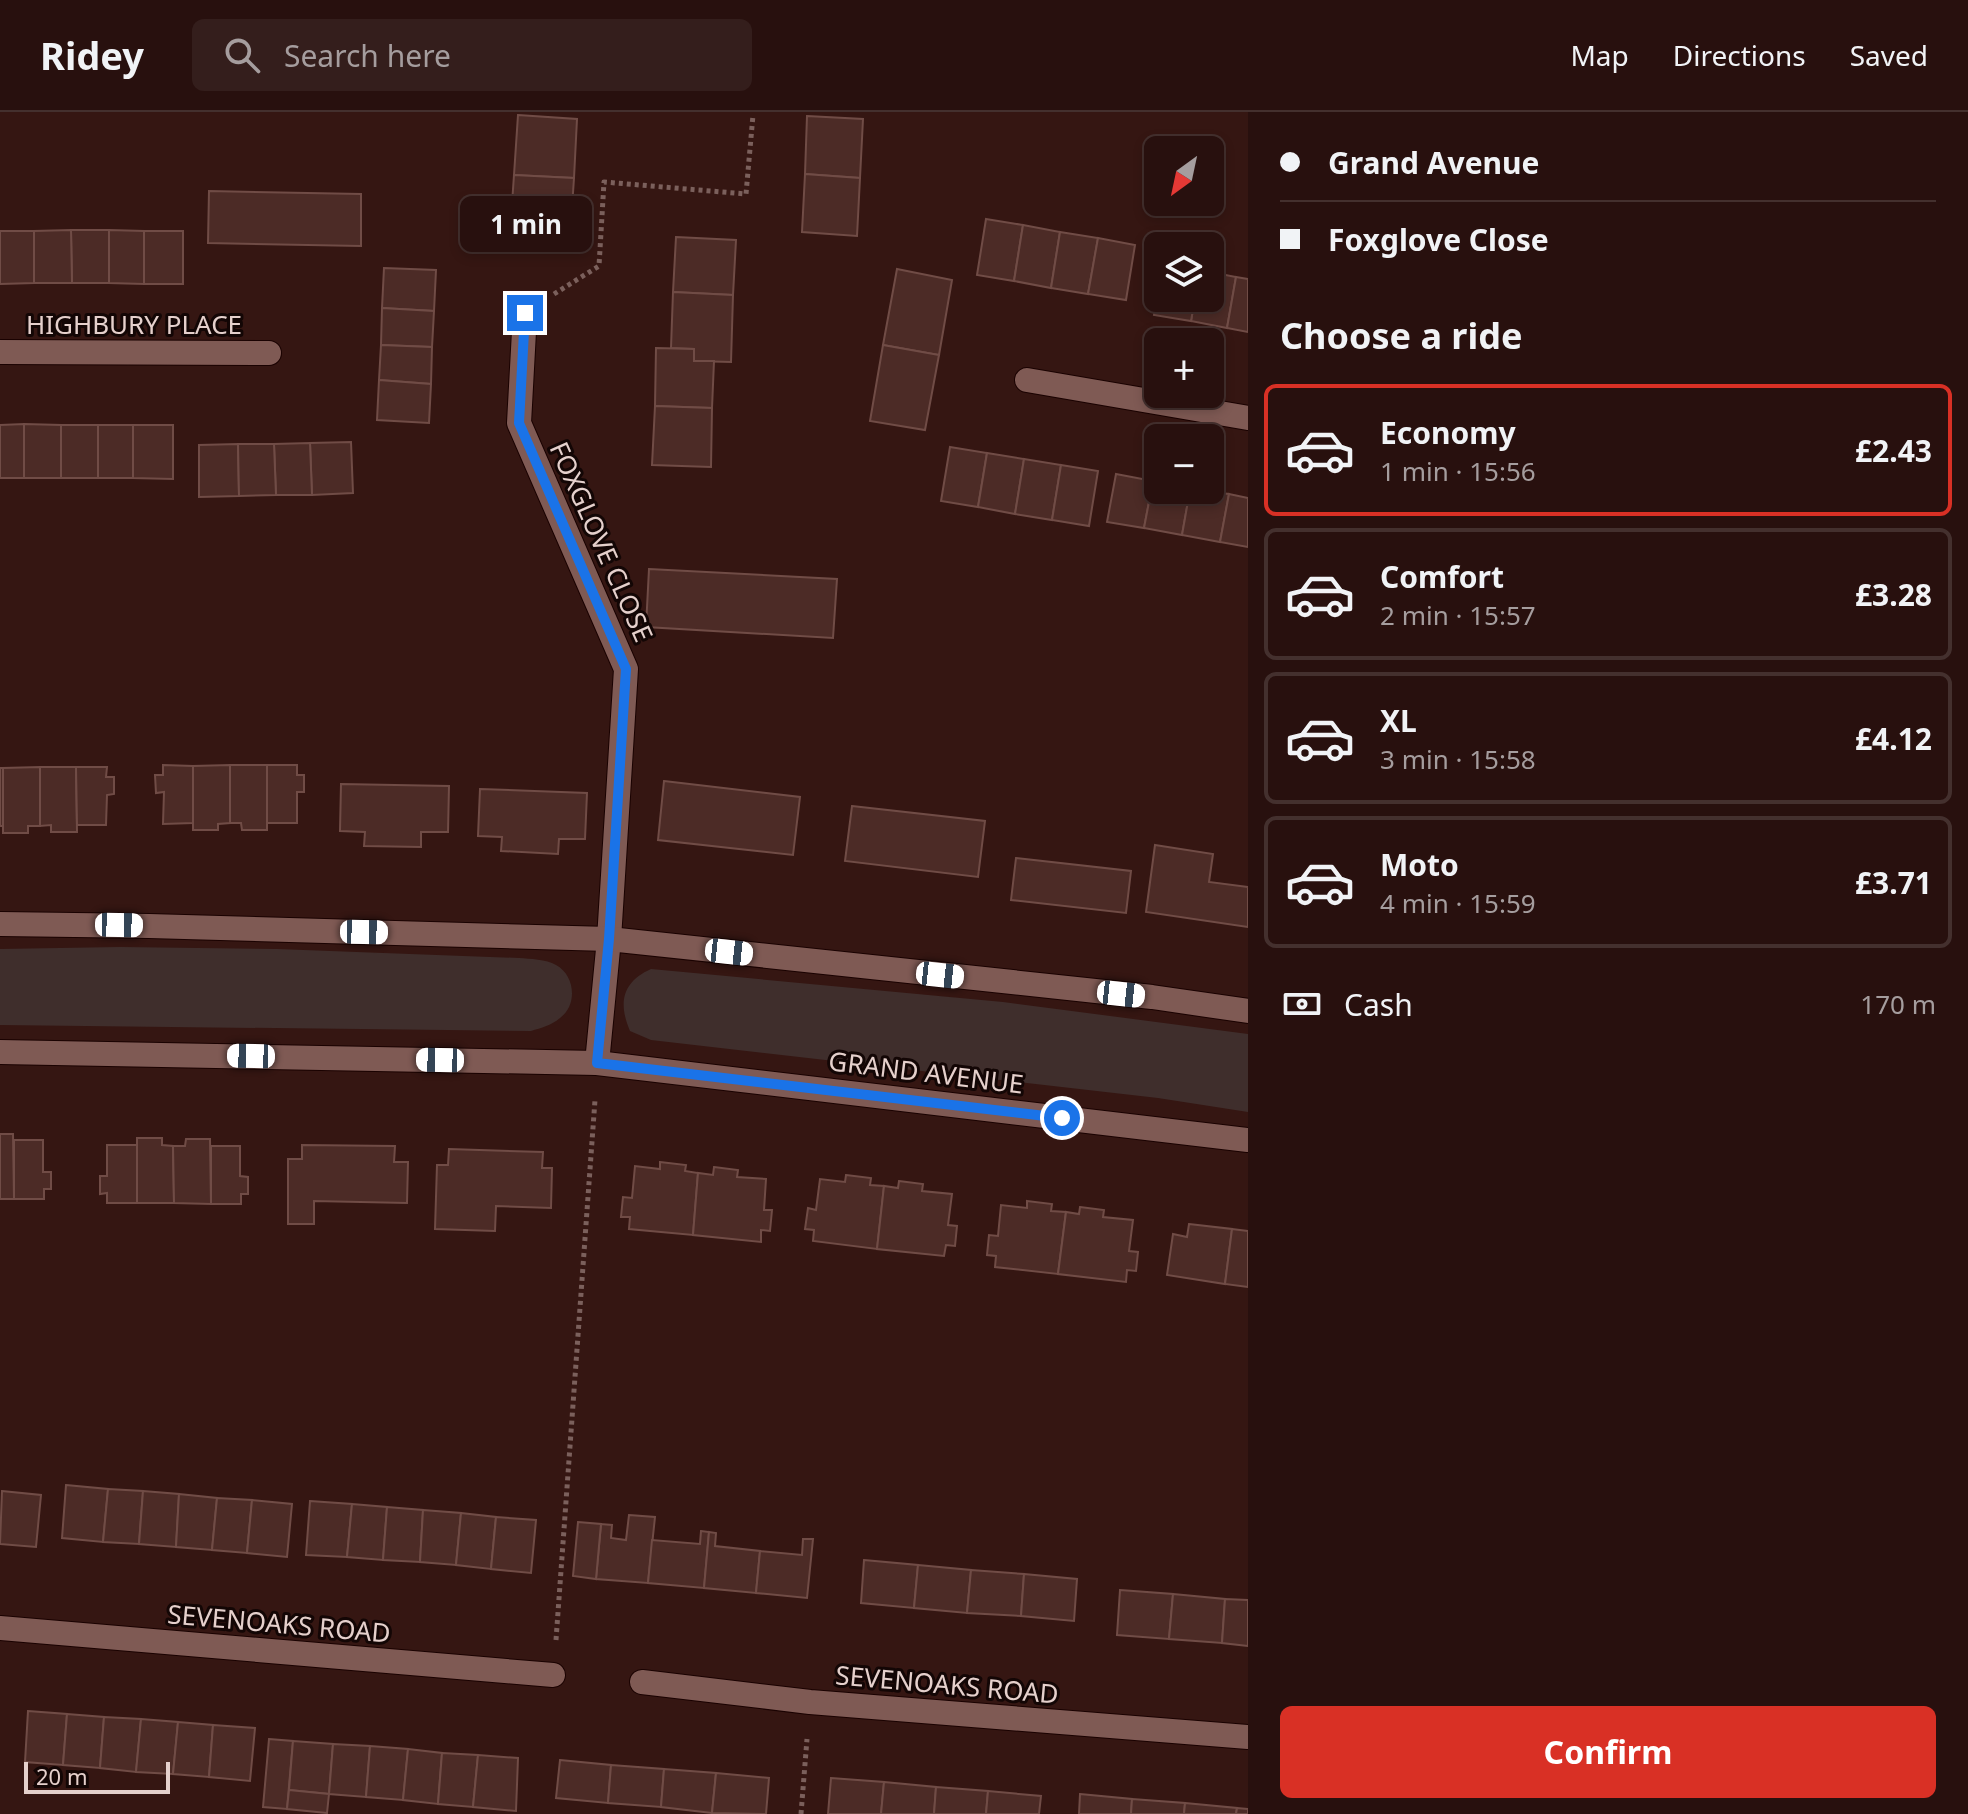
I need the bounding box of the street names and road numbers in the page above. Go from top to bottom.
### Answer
street label: HIGHBURY PLACE [26,306,242,342]
street label: FOXGLOVE CLOSE [542,436,662,647]
street label: GRAND AVENUE [827,1042,1026,1102]
street label: SEVENOAKS ROAD [166,1595,392,1651]
street label: SEVENOAKS ROAD [834,1656,1060,1712]

